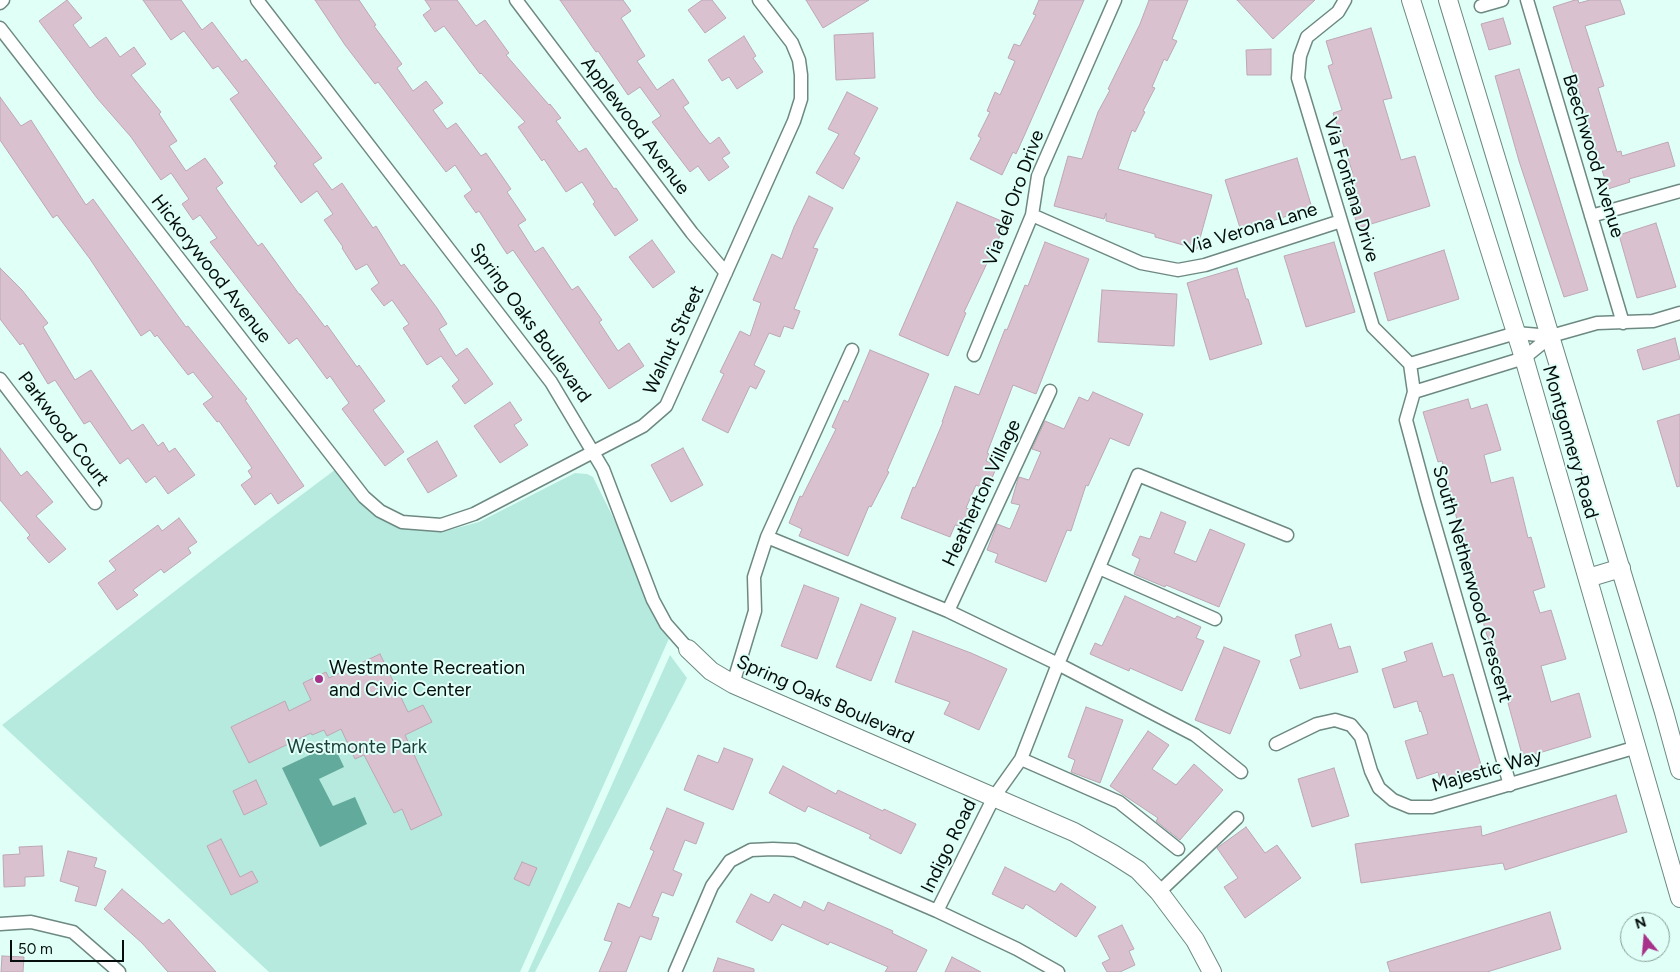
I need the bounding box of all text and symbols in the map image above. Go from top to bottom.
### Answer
street label: Applewood Avenue [576,53,694,199]
street label: Beechwood Avenue [1557,71,1629,241]
street label: Via Fontana Drive [1318,115,1384,265]
street label: Via del Oro Drive [979,127,1049,269]
street label: Hickorywood Avenue [146,190,276,348]
street label: Via Verona Lane [1182,198,1320,260]
street label: Spring Oaks Boulevard [464,239,596,407]
street label: Walnut Street [639,282,709,398]
street label: Montgomery Road [1537,363,1603,521]
street label: Parkwood Court [12,367,114,491]
street label: Heatherton Village [938,416,1026,570]
street label: South Netherwood Crescent [1427,463,1517,705]
street label: Spring Oaks Boulevard [733,651,917,749]
place label: Westmonte Recreation and Civic Center [329,657,525,701]
marker: Westmonte Recreation and Civic Center [313,673,325,685]
park label: Westmonte Park [287,736,427,758]
street label: Majestic Way [1429,744,1545,798]
street label: Indigo Road [916,795,982,897]
north arrow [1620,912,1670,962]
text: N [1633,913,1648,933]
scale bar [12,930,126,962]
text: 50 m [18,940,53,958]

